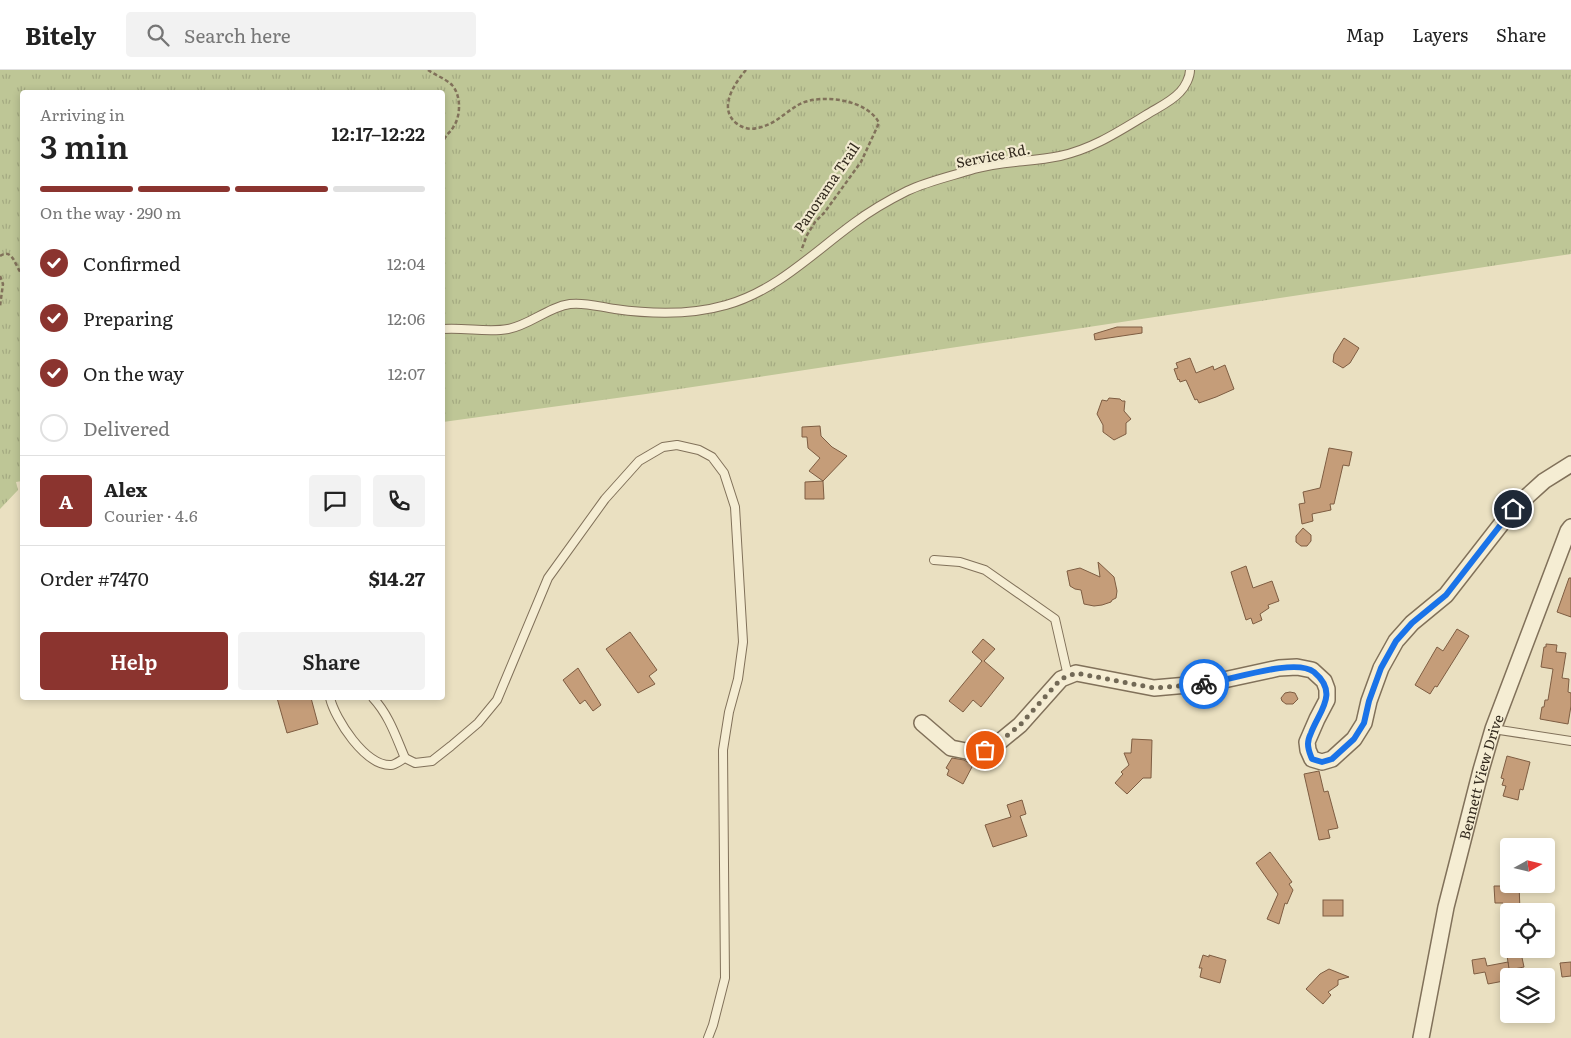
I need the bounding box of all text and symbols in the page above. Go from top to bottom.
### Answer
search box [126,12,476,57]
text: Bitely [25,17,96,52]
icon: search [144,21,172,49]
text: Search here [184,21,291,49]
text: Map [1346,21,1384,48]
text: Layers [1412,21,1468,48]
text: Share [1496,21,1546,48]
text: Arriving in [40,102,125,126]
text: 12:17–12:22 [331,119,425,147]
text: 3 min [40,121,129,169]
street label: Panorama Trail [788,138,864,236]
street label: Service Rd. [954,138,1032,172]
text: On the way · 290 m [40,200,181,224]
icon: check [40,249,68,277]
text: Confirmed [83,249,181,277]
text: 12:04 [387,251,425,275]
icon: check [40,304,68,332]
text: Preparing [83,304,173,332]
text: 12:06 [387,306,425,330]
icon: check [40,359,68,387]
text: On the way [83,359,184,387]
text: 12:07 [388,361,425,385]
text: Delivered [83,414,170,442]
text: Alex [104,475,147,503]
button: chat [309,475,361,527]
button: phone [373,475,425,527]
text: A [59,487,73,515]
pin [1492,488,1534,530]
icon: home [1499,495,1527,523]
text: Courier · 4.6 [104,503,198,527]
text: Order #7470 [40,564,149,592]
text: $14.27 [369,564,425,592]
button: Help [40,632,228,690]
button: Share [238,632,425,690]
courier [1179,659,1229,709]
icon: bike [1190,670,1218,698]
street label: Bennett View Drive [1454,711,1508,842]
pin [964,729,1006,771]
icon: bag [971,736,999,764]
north arrow [1500,838,1555,892]
map controls [1500,838,1555,1023]
button: locate [1500,903,1555,958]
button: layers [1500,968,1555,1023]

